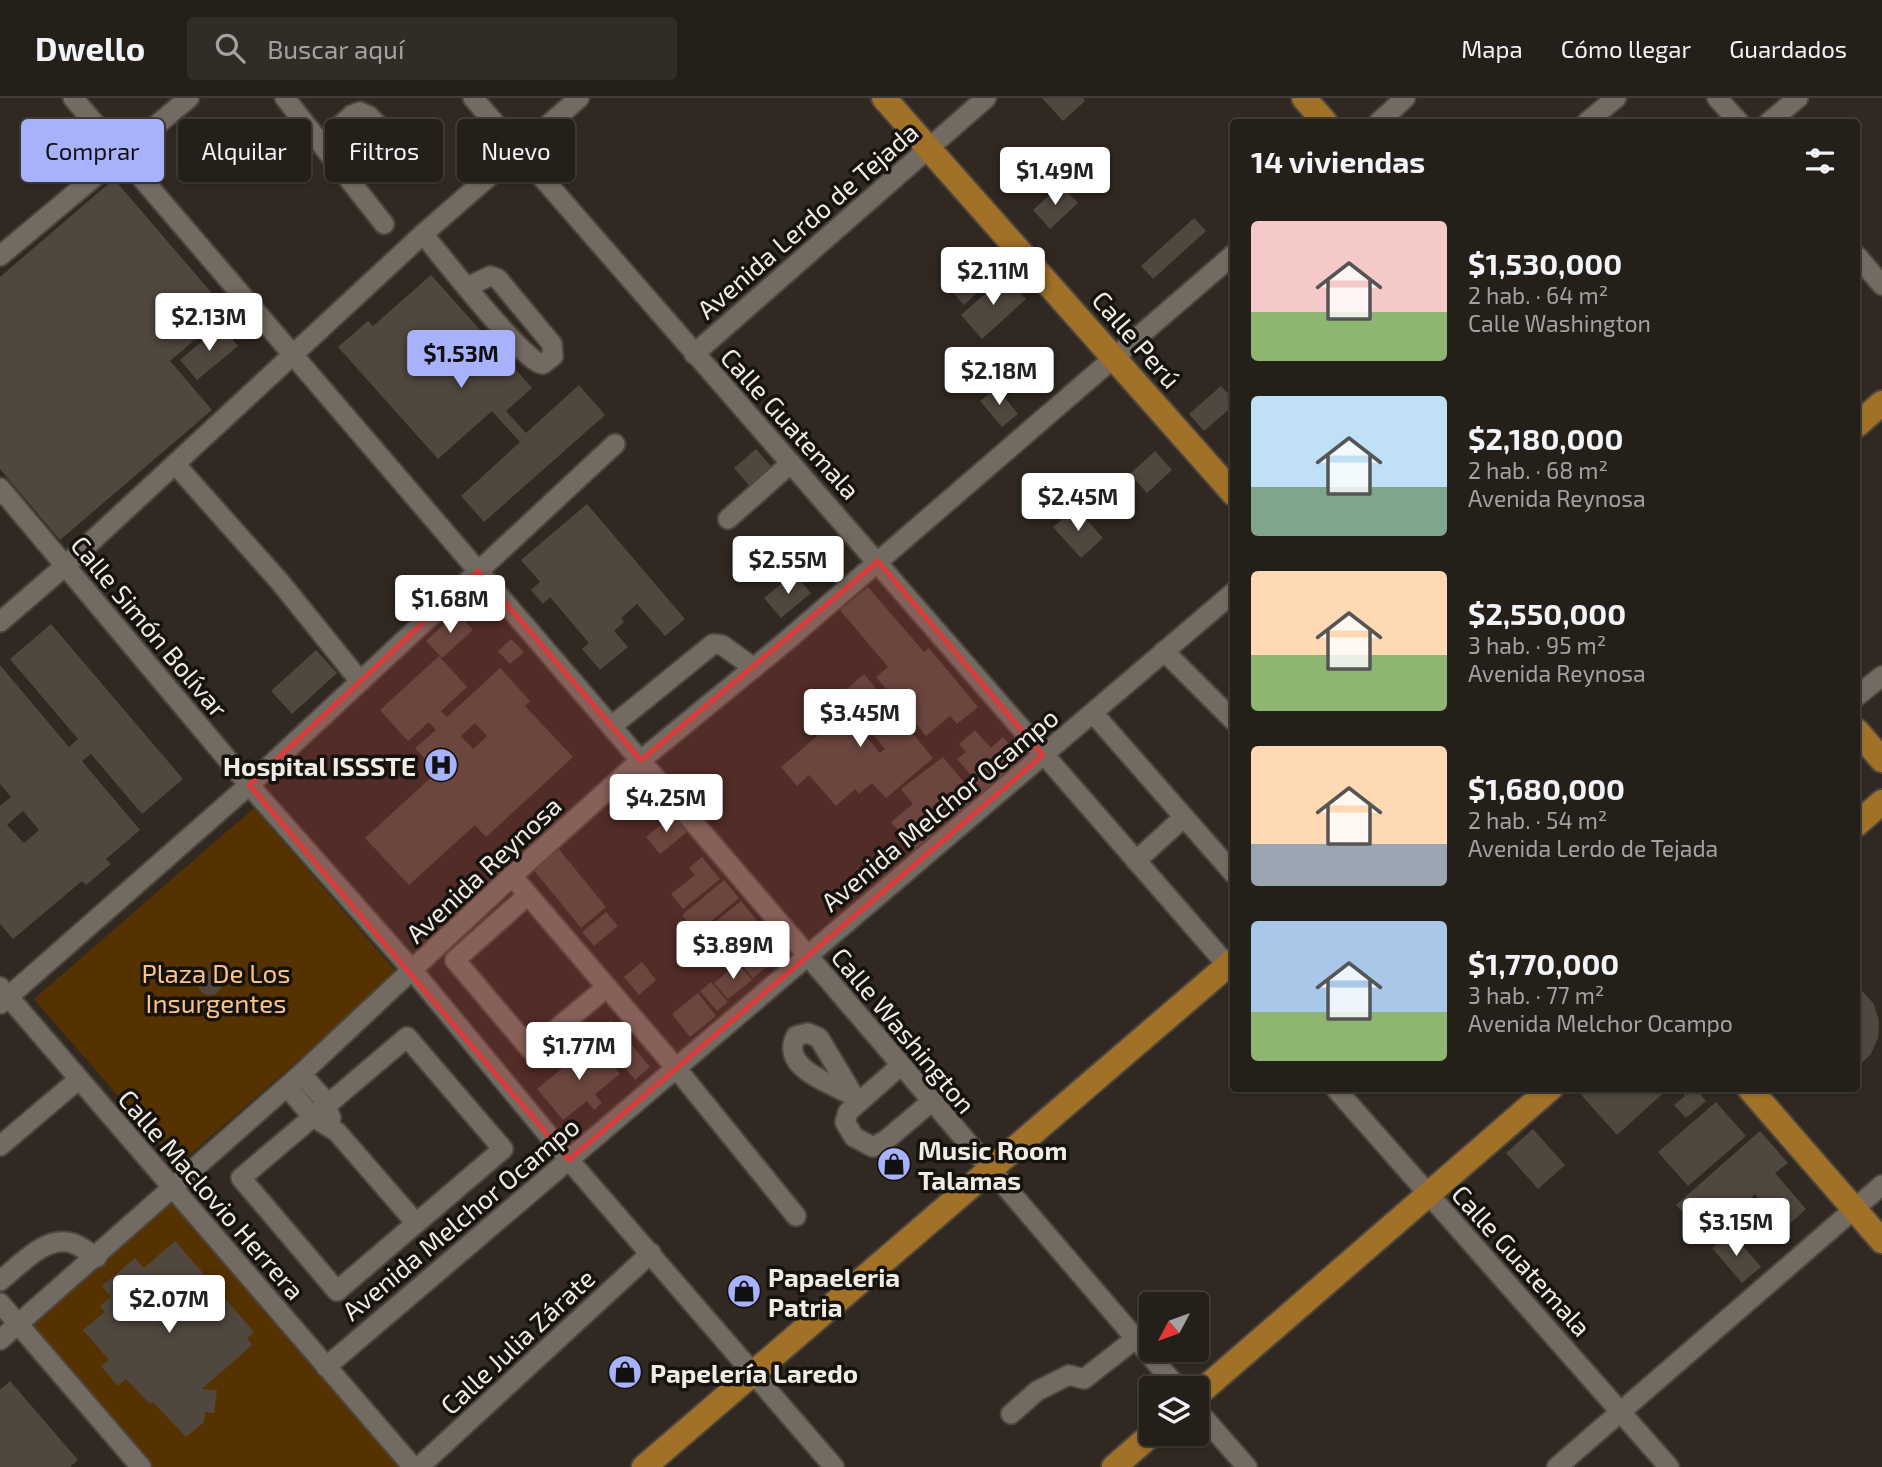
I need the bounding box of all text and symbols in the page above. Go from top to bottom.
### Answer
search box [187,17,677,80]
text: Dwello [35,28,145,68]
icon: search [211,29,249,67]
text: Buscar aquí [267,33,404,64]
text: Mapa [1461,34,1523,63]
text: Cómo llegar [1561,34,1691,63]
text: Guardados [1729,34,1847,63]
street label: Avenida Lerdo de Tejada [690,116,924,324]
chip: Comprar [21,119,164,182]
chip: Alquilar [178,119,311,182]
chip: Filtros [325,119,443,182]
chip: Nuevo [457,119,575,182]
icon: filters [1801,142,1839,180]
text: 14 viviendas [1251,143,1425,179]
pin: $1.49M [998,148,1112,207]
text: $1.49M [1016,156,1094,184]
text: $1,530,000 [1468,245,1622,281]
pin: $2.11M [936,248,1050,307]
icon: home [1307,249,1391,333]
text: $2.11M [957,256,1029,284]
text: 2 hab. · 64 m² [1468,281,1608,309]
street label: Calle Perú [1086,284,1188,394]
pin: $2.13M [152,294,266,353]
text: $2.13M [171,302,247,330]
text: Calle Washington [1468,309,1651,337]
pin: $1.53M [404,330,518,390]
text: $1.53M [423,339,499,367]
street label: Calle Guatemala [715,341,867,505]
pin: $2.18M [942,348,1056,407]
text: $2.18M [961,356,1037,384]
text: $2,180,000 [1468,420,1623,456]
icon: home [1307,424,1391,508]
text: 2 hab. · 68 m² [1468,456,1608,484]
pin: $2.45M [1021,474,1135,533]
text: $2.45M [1038,482,1118,510]
text: Avenida Reynosa [1468,484,1646,512]
street label: Calle Simón Bolívar [65,529,235,723]
pin: $2.55M [731,536,845,596]
text: $2.55M [749,545,827,573]
pin: $1.68M [393,575,507,635]
text: $1.68M [411,584,489,612]
text: $2,550,000 [1468,595,1626,631]
icon: home [1307,599,1391,683]
text: 3 hab. · 95 m² [1468,631,1606,659]
text: Avenida Reynosa [1468,659,1646,687]
pin: $3.45M [803,690,917,749]
text: $3.45M [820,698,900,726]
street label: Avenida Melchor Ocampo [814,701,1064,917]
hospital icon: Hospital ISSSTE [422,746,460,784]
place label: Hospital ISSSTE [223,750,416,781]
text: $1,680,000 [1468,770,1625,806]
pin: $4.25M [609,774,723,834]
icon: home [1307,774,1391,858]
text: $4.25M [626,783,706,811]
street label: Avenida Reynosa [399,789,567,949]
text: 2 hab. · 54 m² [1468,806,1607,834]
text: Avenida Lerdo de Tejada [1468,834,1718,862]
pin: $3.89M [676,922,790,981]
text: $3.89M [693,930,773,958]
street label: Calle Washington [826,941,982,1119]
text: $1,770,000 [1468,945,1619,981]
icon: home [1307,949,1391,1033]
park label: Plaza De Los Insurgentes [142,957,290,1018]
text: 3 hab. · 77 m² [1468,981,1604,1009]
text: Avenida Melchor Ocampo [1468,1009,1733,1037]
pin: $1.77M [522,1023,636,1082]
text: $1.77M [542,1031,616,1059]
street label: Calle Maclovio Herrera [112,1083,312,1305]
street label: Avenida Melchor Ocampo [335,1110,585,1326]
place label: Music Room Talamas [918,1134,1067,1195]
shop icon: Music Room Talamas [875,1145,913,1183]
street label: Calle Guatemala [1446,1178,1598,1342]
pin: $3.15M [1679,1198,1793,1258]
text: $3.15M [1699,1207,1773,1235]
place label: Papaeleria Patria [768,1261,900,1322]
street label: Calle Julia Zárate [434,1262,600,1420]
shop icon: Papaeleria Patria [725,1272,763,1310]
pin: $2.07M [112,1276,226,1335]
text: $2.07M [129,1284,209,1312]
north arrow [1139,1292,1209,1362]
map controls [1139,1292,1209,1446]
shop icon: Papelería Laredo [606,1353,644,1391]
place label: Papelería Laredo [650,1357,858,1388]
button: layers [1139,1376,1209,1446]

